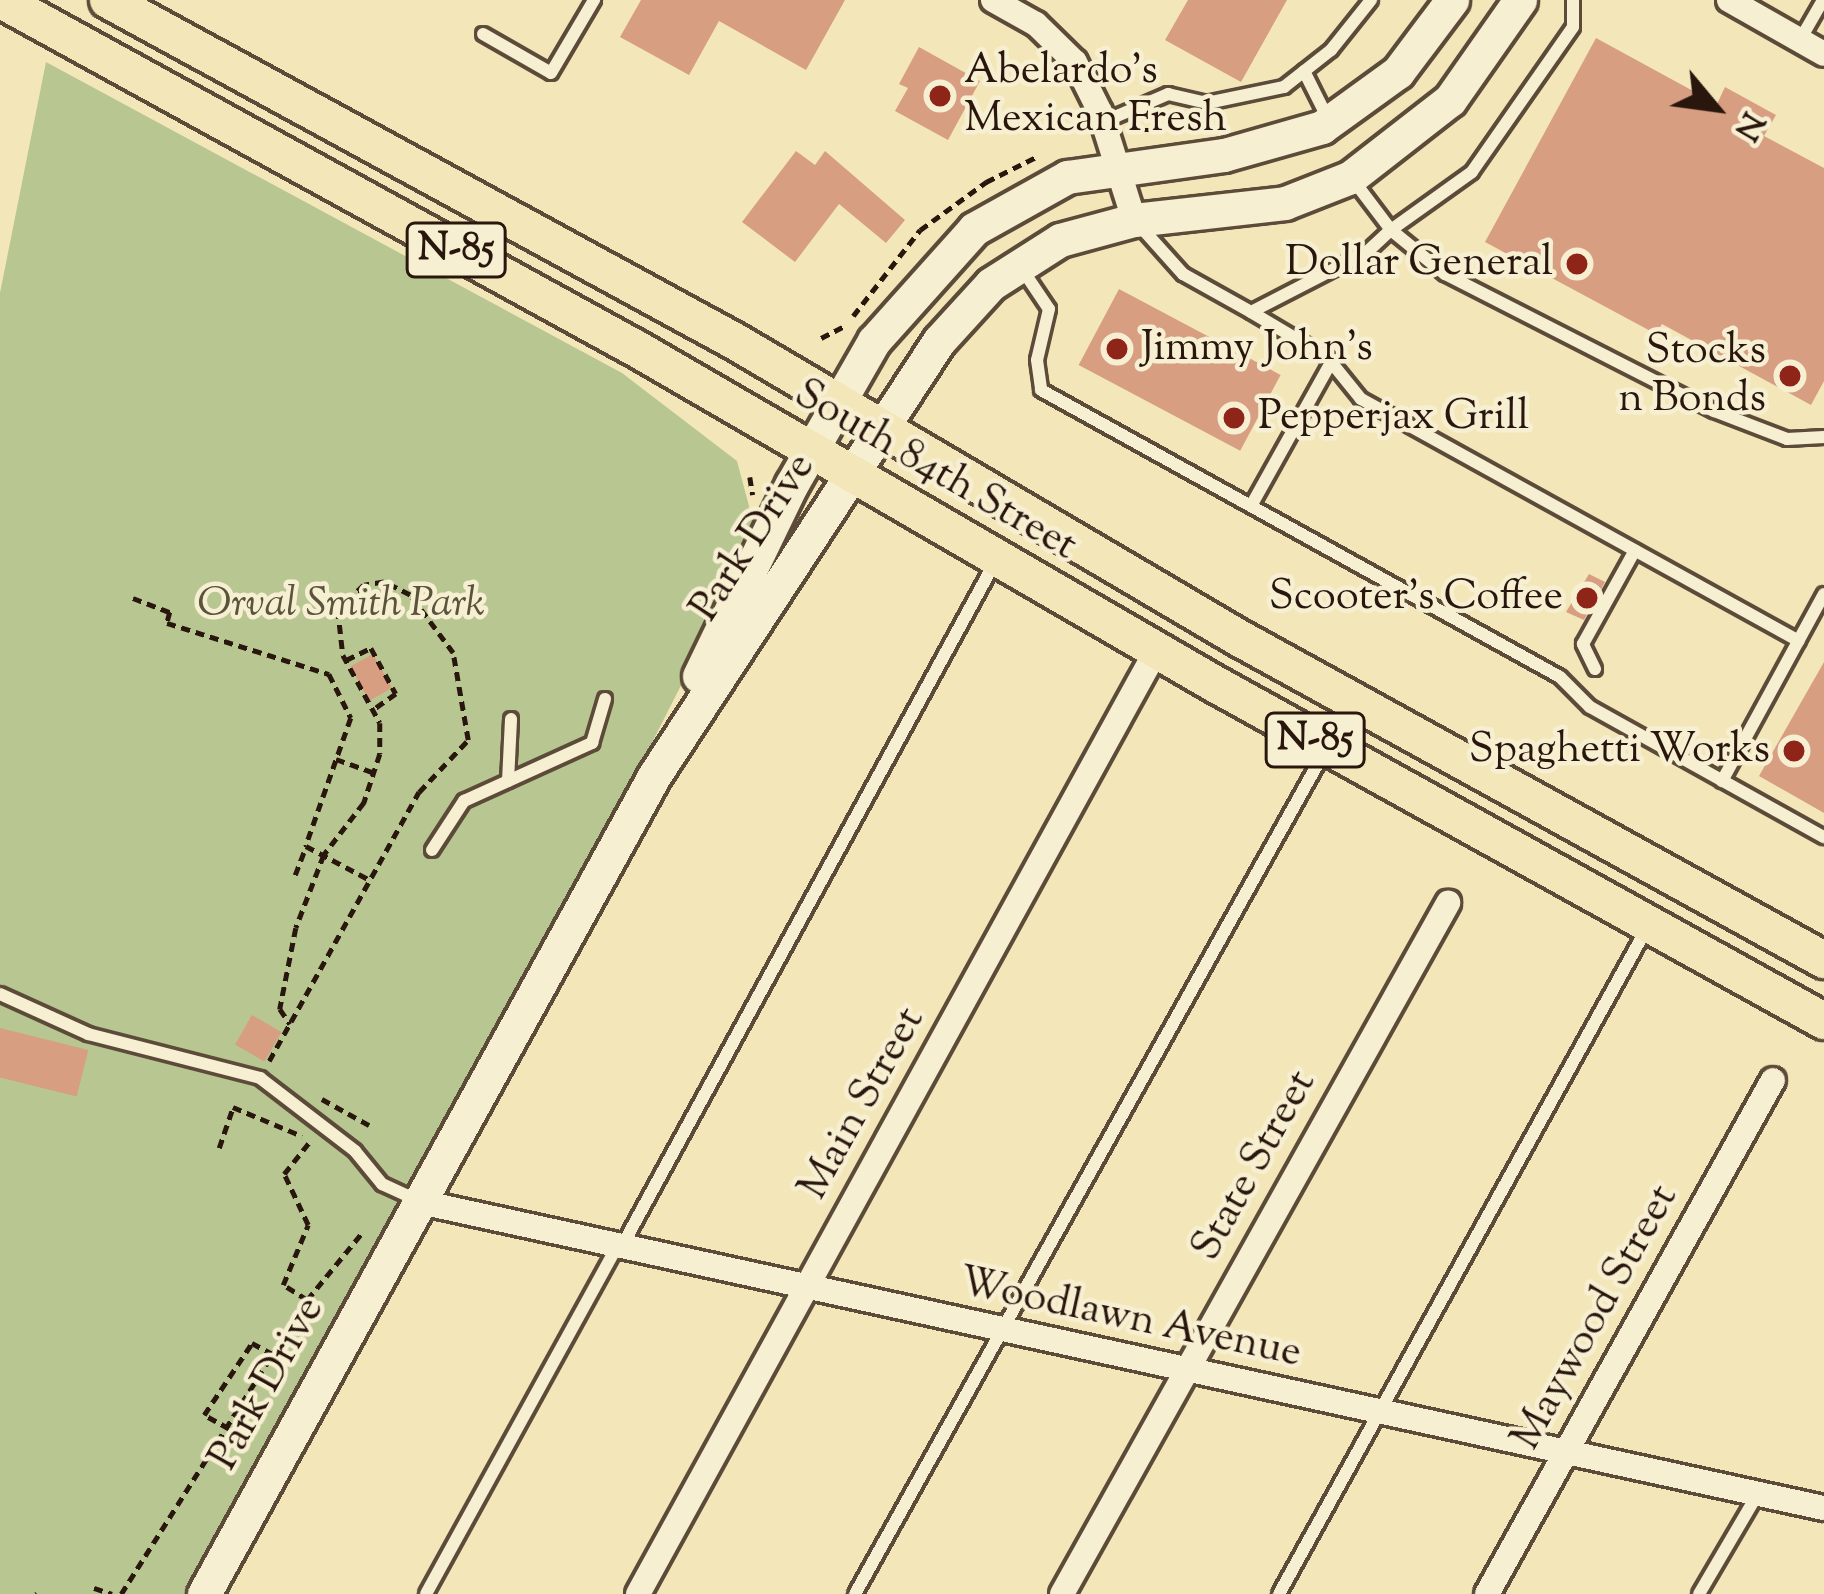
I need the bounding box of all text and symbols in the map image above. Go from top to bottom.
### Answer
place label: Abelardo's Mexican Fresh [964,47,1227,146]
north arrow [1656,48,1776,168]
marker: Abelardo's Mexican Fresh [927,83,953,109]
text: N [1720,102,1775,149]
road number: N-85 [405,217,507,283]
place label: Dollar General [1285,239,1553,289]
marker: Dollar General [1564,251,1590,277]
place label: Jimmy John's [1141,324,1373,374]
place label: Stocks n Bonds [1618,327,1766,425]
marker: Jimmy John's [1104,336,1130,362]
marker: Stocks n Bonds [1777,363,1803,389]
street label: South 84th Street [785,370,1085,572]
place label: Pepperjax Grill [1258,393,1529,443]
marker: Pepperjax Grill [1221,405,1247,431]
street label: Park Drive [681,444,827,632]
place label: Scooter's Coffee [1269,573,1563,623]
park label: Orval Smith Park [197,580,485,630]
marker: Scooter's Coffee [1574,585,1600,611]
road number: N-85 [1264,707,1366,773]
place label: Spaghetti Works [1469,726,1770,776]
marker: Spaghetti Works [1781,738,1807,764]
street label: Main Street [790,999,936,1209]
street label: State Street [1182,1062,1328,1270]
street label: Maywood Street [1502,1177,1690,1459]
street label: Woodlawn Avenue [954,1258,1306,1380]
street label: Park Drive [200,1289,336,1479]

